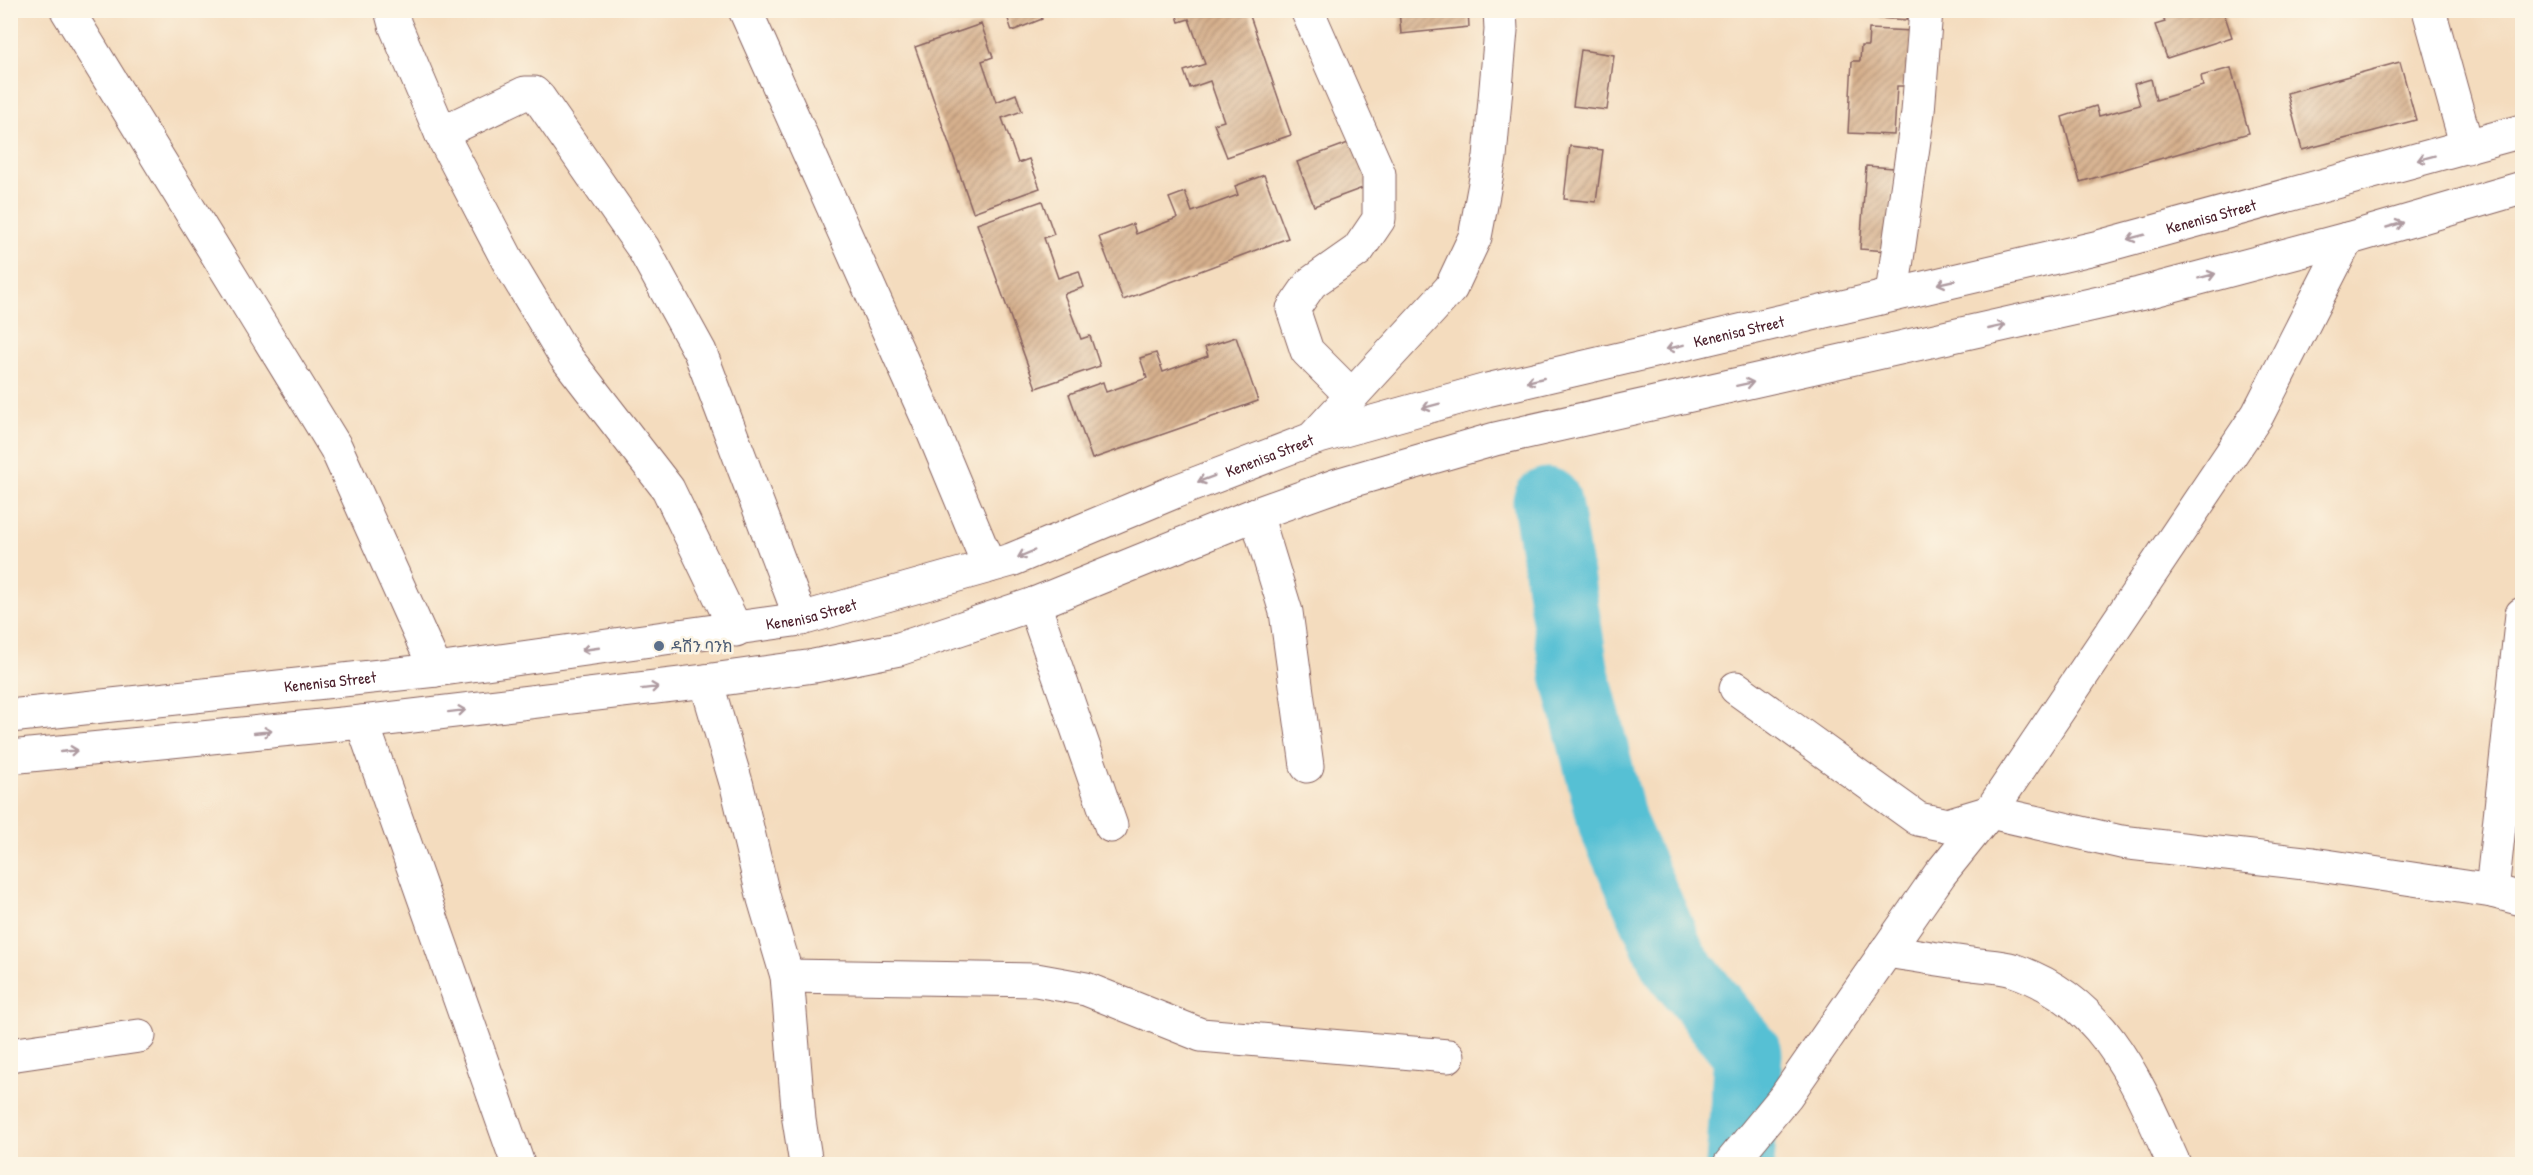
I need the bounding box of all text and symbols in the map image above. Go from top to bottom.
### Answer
one-way arrow [2417,153,2436,165]
street label: Kenenisa Street [2163,193,2259,239]
one-way arrow [2385,219,2404,230]
one-way arrow [2127,232,2146,244]
one-way arrow [2197,270,2216,281]
one-way arrow [1937,277,1957,288]
street label: Kenenisa Street [1691,310,1787,352]
one-way arrow [1987,320,2006,332]
one-way arrow [1666,341,1685,353]
one-way arrow [1526,374,1545,386]
one-way arrow [1736,377,1755,389]
one-way arrow [1422,401,1441,412]
street label: Kenenisa Street [1222,428,1317,482]
one-way arrow [1197,475,1216,486]
one-way arrow [1017,549,1035,560]
street label: Kenenisa Street [764,593,860,635]
place label: ዳሽን ባንክ [671,635,733,657]
marker: ዳሽን ባንክ [652,639,666,653]
one-way arrow [581,644,601,655]
street label: Kenenisa Street [283,665,378,697]
one-way arrow [640,682,660,693]
one-way arrow [446,705,466,716]
one-way arrow [252,726,272,737]
one-way arrow [58,745,78,756]

